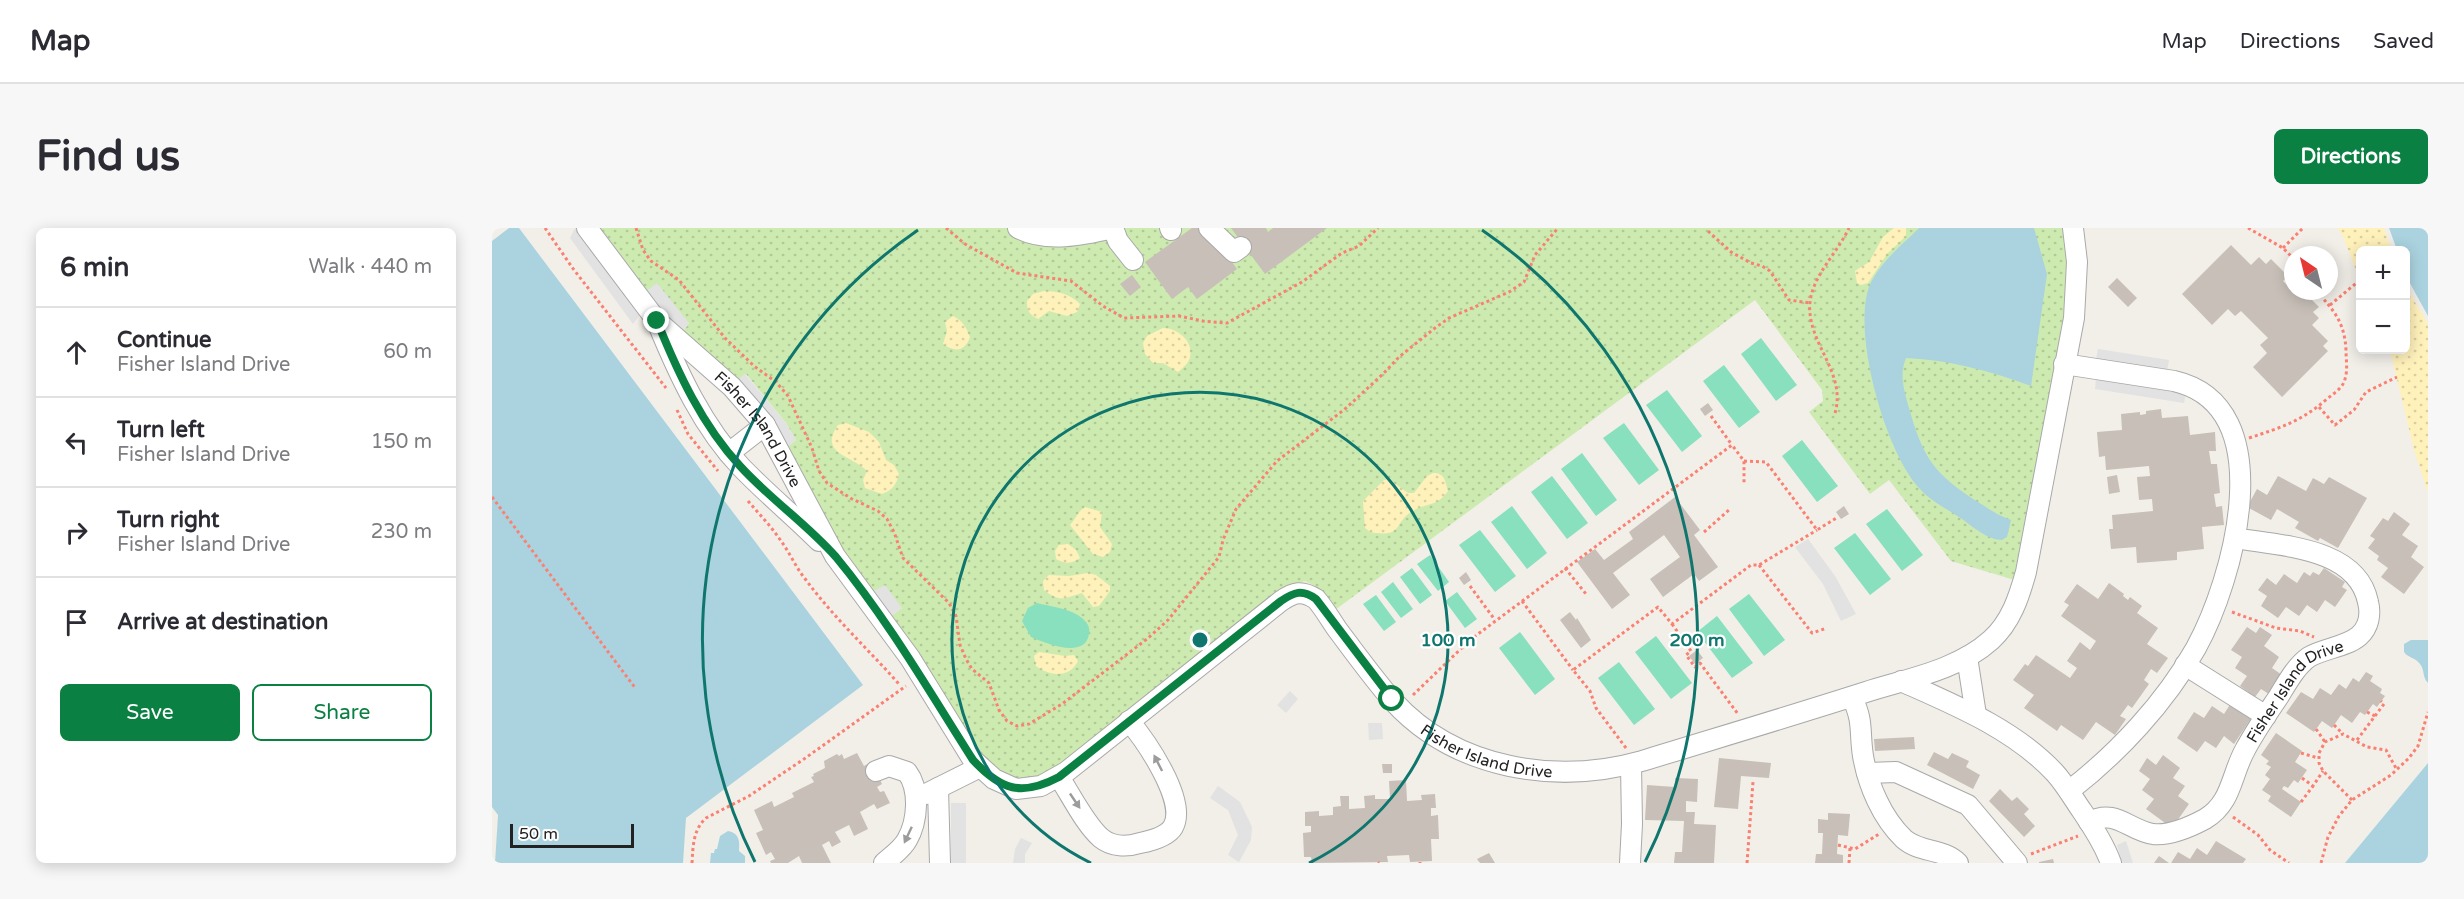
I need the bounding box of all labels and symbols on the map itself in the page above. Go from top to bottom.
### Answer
north arrow [2284,246,2338,300]
route end [643,307,669,333]
street label: Fisher Island Drive [710,367,805,491]
text: 100 m [1420,629,1476,651]
text: 200 m [1669,629,1725,651]
centre of rings [1190,630,1210,650]
street label: Fisher Island Drive [2242,636,2346,747]
route start [1378,685,1404,711]
street label: Fisher Island Drive [1416,720,1553,782]
one-way arrow [1154,754,1163,771]
one-way arrow [1069,792,1080,809]
scale bar [510,821,634,848]
one-way arrow [903,827,913,845]

